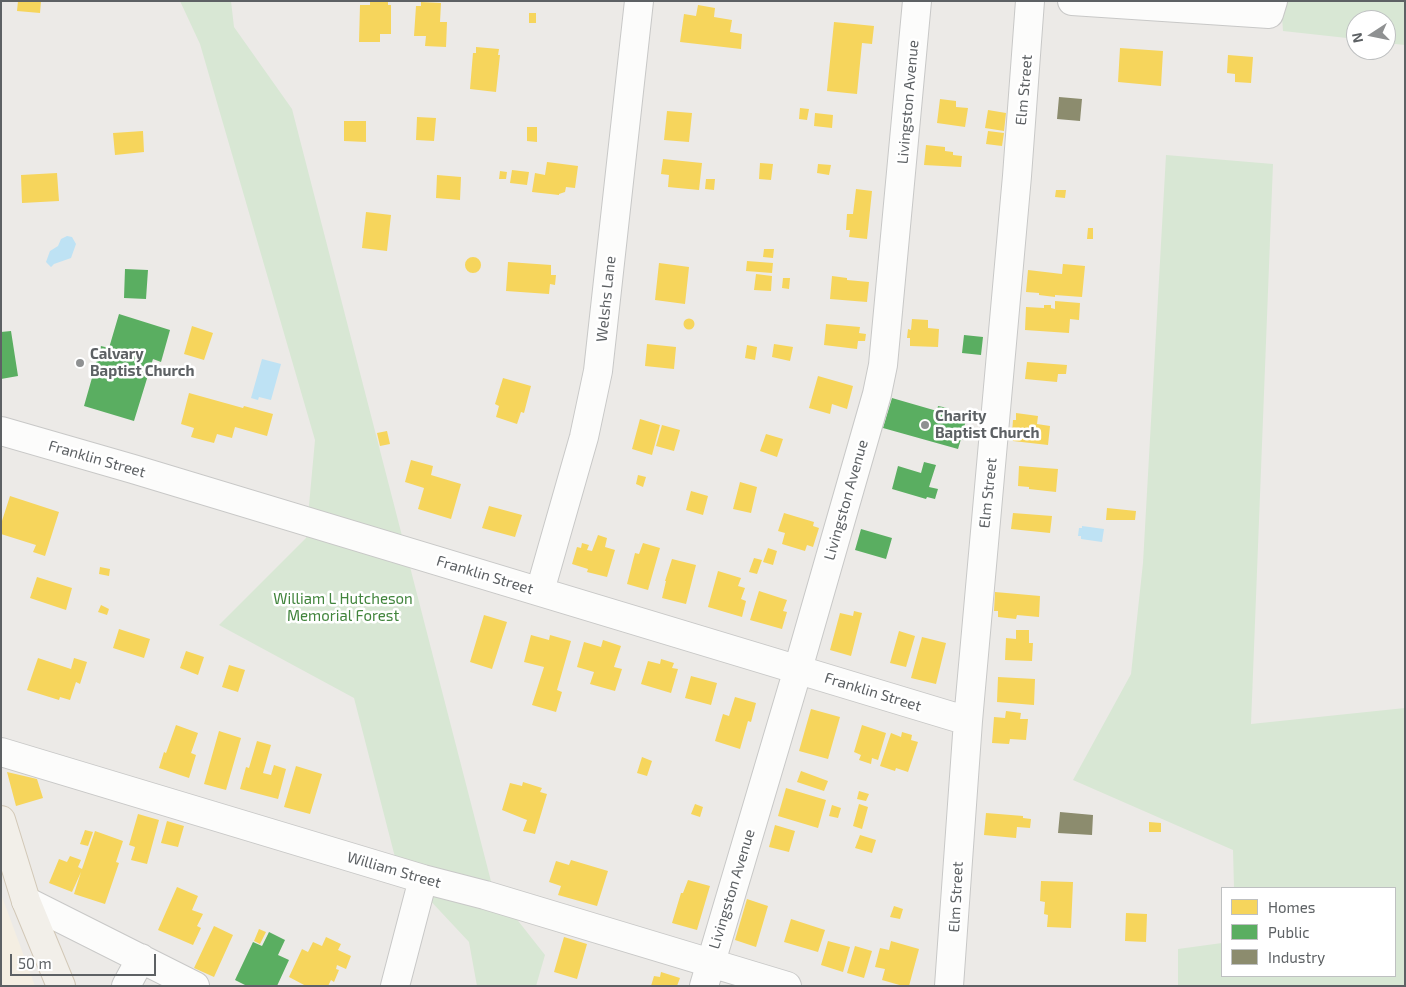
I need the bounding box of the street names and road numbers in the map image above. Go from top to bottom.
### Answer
street label: Livingston Avenue [894,39,922,165]
street label: Elm Street [1012,54,1036,126]
street label: Welshs Lane [593,255,619,343]
street label: Franklin Street [46,437,148,481]
street label: Livingston Avenue [820,438,872,562]
street label: Elm Street [975,457,1001,529]
street label: Franklin Street [434,552,536,598]
street label: Franklin Street [822,669,924,715]
street label: Livingston Avenue [705,827,759,951]
street label: William Street [345,848,443,892]
street label: Elm Street [945,861,967,933]

